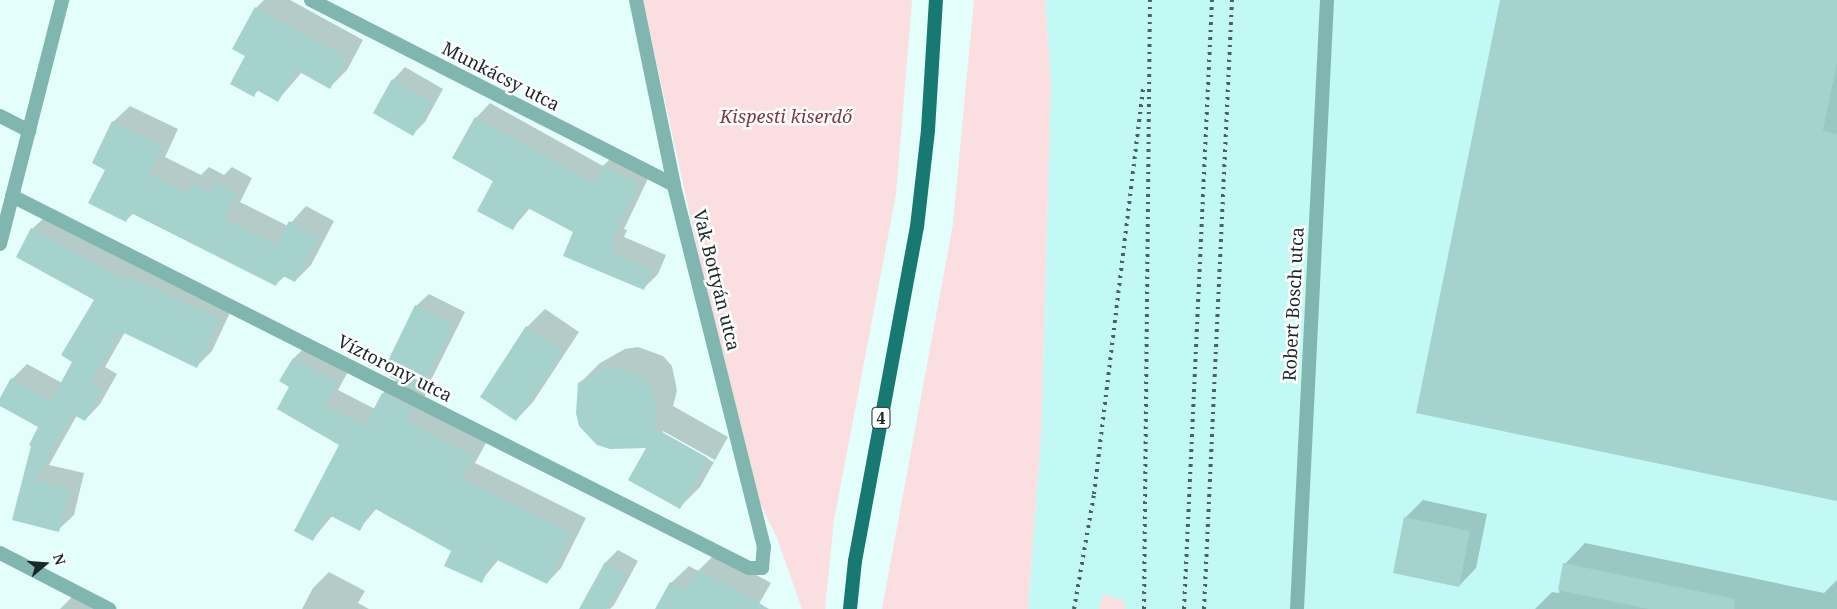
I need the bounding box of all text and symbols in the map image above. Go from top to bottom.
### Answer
street label: Munkácsy utca [439,37,563,115]
park label: Kispesti kiserdő [720,105,852,127]
street label: Vak Bottyán utca [689,207,745,353]
street label: Robert Bosch utca [1278,226,1308,382]
street label: Víztorony utca [334,330,456,406]
road number: 4 [871,404,891,432]
north arrow [20,539,70,589]
text: N [49,551,70,567]

